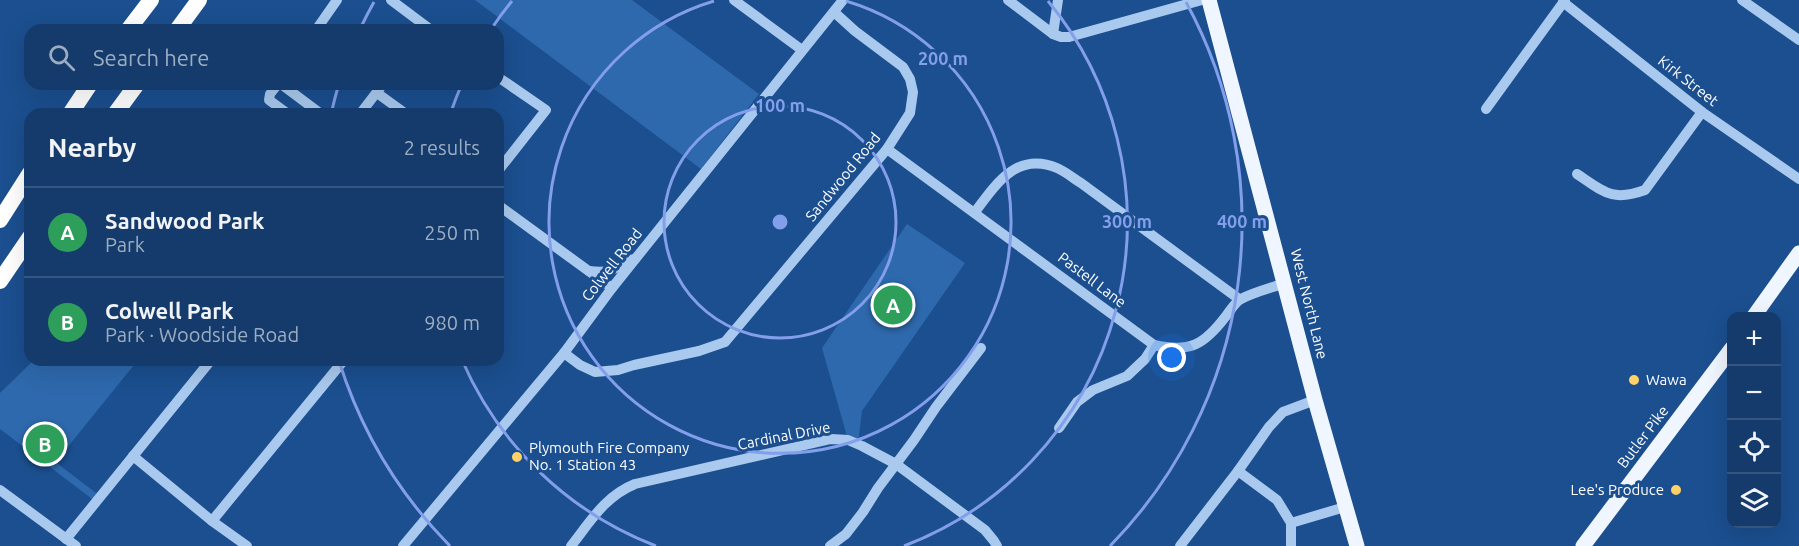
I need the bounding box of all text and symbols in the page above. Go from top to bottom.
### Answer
search box [24,24,504,90]
icon: search [45,41,78,74]
text: Search here [93,45,209,70]
text: 200 m [918,48,968,68]
street label: Kirk Street [1655,52,1722,109]
text: 100 m [755,95,805,115]
street label: Sandwood Road [802,129,883,224]
text: Nearby [48,133,136,162]
text: 2 results [404,136,480,159]
text: Sandwood Park [105,208,264,233]
text: 300 m [1102,211,1152,231]
text: 400 m [1217,211,1267,231]
centre of rings [770,212,790,232]
text: A [60,221,75,244]
text: 250 m [424,221,480,244]
street label: Colwell Road [578,225,645,304]
text: Park [105,233,145,256]
street label: West North Lane [1288,247,1331,361]
street label: Pastell Lane [1055,249,1130,311]
pin: A [874,282,912,328]
text: Colwell Park [105,298,234,323]
text: B [61,311,74,334]
text: 980 m [424,311,480,334]
map controls [1727,312,1781,528]
button: + [1727,312,1781,366]
text: Park · Woodside Road [105,323,299,346]
your location [1157,343,1186,372]
button: − [1727,366,1781,420]
place label: Wawa [1646,371,1687,388]
marker: Wawa [1627,373,1641,387]
street label: Butler Pike [1614,402,1672,471]
street label: Cardinal Drive [736,418,832,453]
button: locate [1727,420,1781,474]
pin: B [26,422,64,466]
place label: Plymouth Fire Company No. 1 Station 43 [529,439,689,473]
marker: Plymouth Fire Company No. 1 Station 43 [510,450,524,464]
button: layers [1727,474,1781,528]
place label: Lee's Produce [1570,481,1664,498]
marker: Lee's Produce [1669,483,1683,497]

